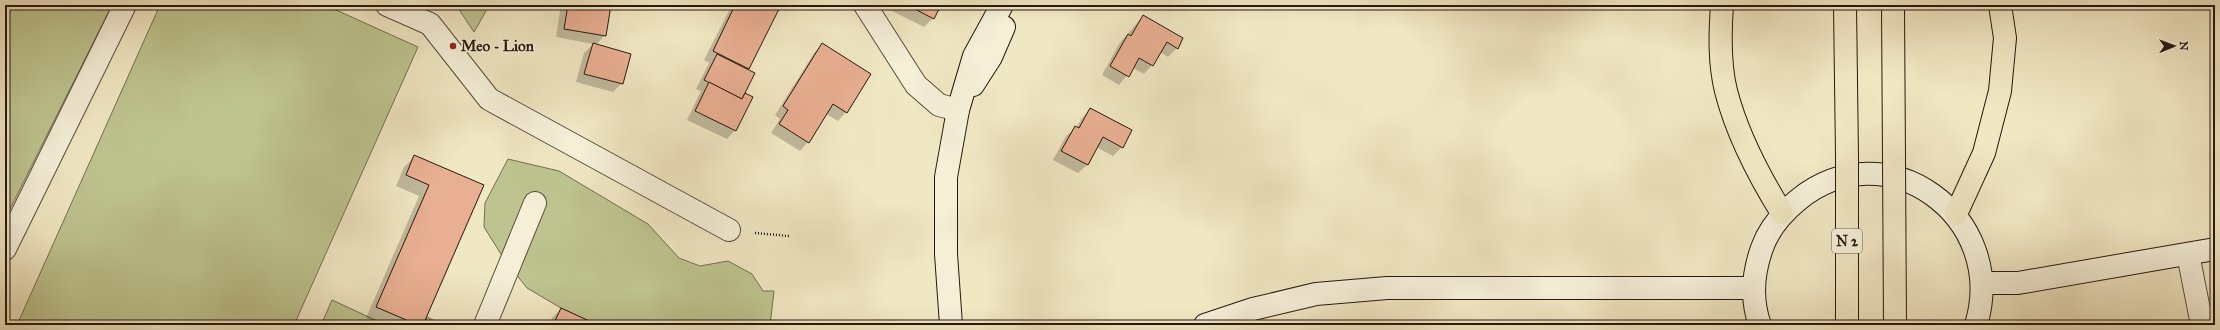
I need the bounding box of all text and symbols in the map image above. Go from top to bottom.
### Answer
north arrow [2154,26,2194,66]
place label: Meo - Lion [461,37,535,55]
marker: Meo - Lion [448,41,458,51]
text: N [2177,41,2190,51]
road number: N 2 [1832,229,1862,253]

